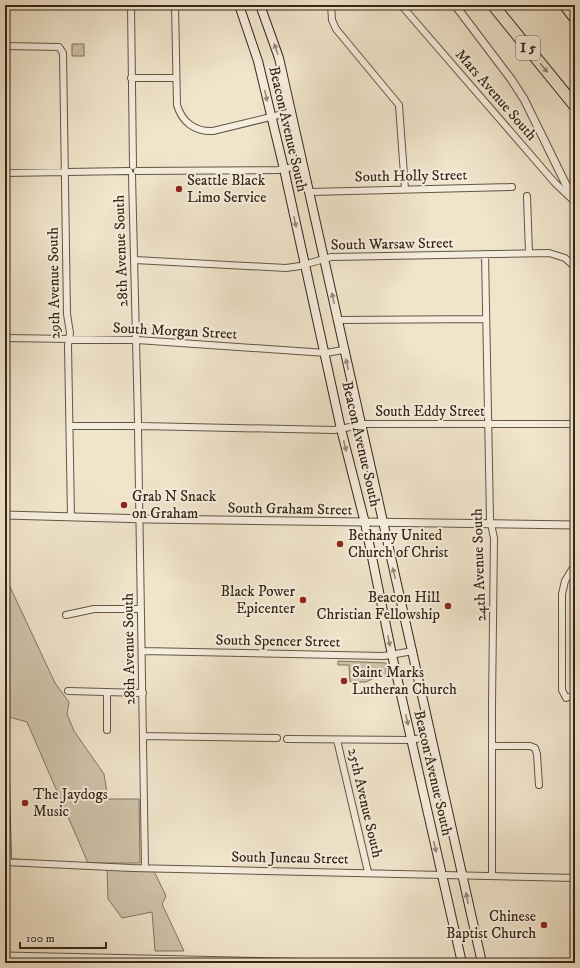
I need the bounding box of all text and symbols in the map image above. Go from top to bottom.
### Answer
road number: I 5 [516,36,540,60]
one-way arrow [273,42,279,54]
street label: Mars Avenue South [451,45,541,145]
one-way arrow [540,62,549,73]
street label: Beacon Avenue South [264,64,312,194]
one-way arrow [264,89,270,102]
street label: South Holly Street [355,166,468,186]
place label: Seattle Black Limo Service [187,171,266,207]
marker: Seattle Black Limo Service [174,184,184,194]
street label: 28th Avenue South [110,194,132,307]
one-way arrow [292,216,298,229]
street label: 29th Avenue South [44,227,64,339]
street label: South Warsaw Street [330,233,454,255]
one-way arrow [329,292,335,304]
street label: South Morgan Street [112,318,238,344]
one-way arrow [343,358,349,370]
street label: Beacon Avenue South [337,379,385,509]
street label: South Eddy Street [375,402,485,421]
one-way arrow [343,440,349,452]
place label: Grab N Snack on Graham [132,487,217,523]
street label: South Graham Street [227,498,353,520]
marker: Grab N Snack on Graham [119,500,129,510]
street label: 24th Avenue South [468,508,490,622]
place label: Bethany United Church of Christ [348,526,449,562]
marker: Bethany United Church of Christ [335,539,345,549]
one-way arrow [391,567,397,579]
place label: Black Power Epicenter [221,582,295,618]
place label: Beacon Hill Christian Fellowship [316,588,440,624]
street label: 28th Avenue South [119,593,139,705]
marker: Black Power Epicenter [298,595,308,605]
marker: Beacon Hill Christian Fellowship [443,601,453,611]
street label: South Spencer Street [216,630,341,652]
one-way arrow [387,635,393,647]
place label: Saint Marks Lutheran Church [352,663,457,699]
marker: Saint Marks Lutheran Church [339,676,349,686]
street label: Beacon Avenue South [409,708,457,838]
one-way arrow [404,714,410,726]
street label: 25th Avenue South [343,746,387,860]
place label: The Jaydogs Music [33,785,108,821]
marker: The Jaydogs Music [20,798,30,808]
one-way arrow [433,841,439,853]
street label: South Juneau Street [231,847,349,869]
one-way arrow [464,891,470,904]
place label: Chinese Baptist Church [446,907,536,943]
marker: Chinese Baptist Church [539,920,549,930]
scale bar [20,924,106,950]
text: 100 m [26,931,55,946]

